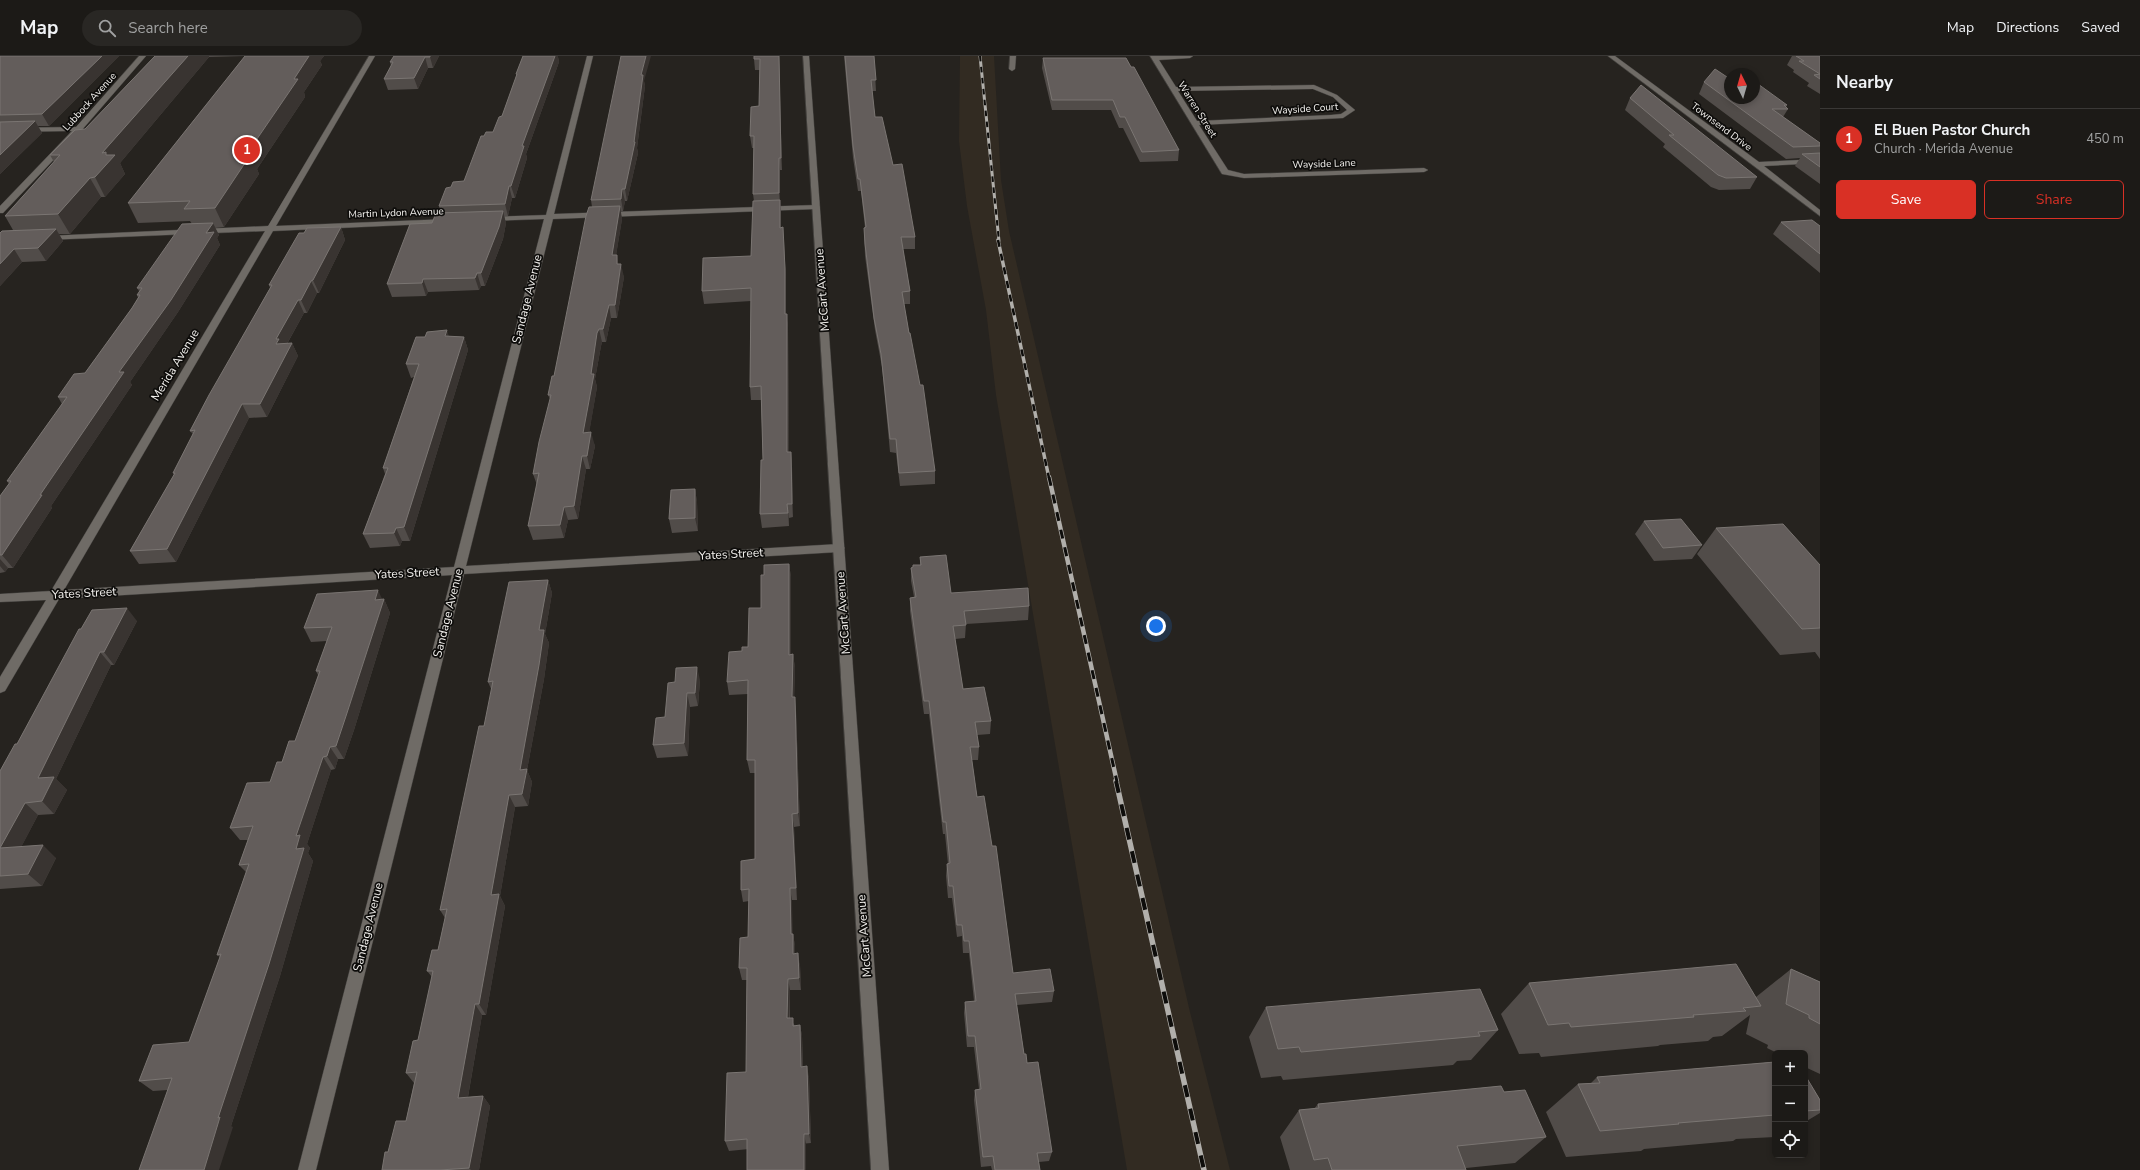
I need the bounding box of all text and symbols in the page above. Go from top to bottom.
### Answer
search box [82,10,362,46]
text: Map [20,15,58,41]
icon: search [96,17,118,39]
text: Search here [128,18,208,38]
text: Map [1947,18,1974,37]
text: Directions [1996,18,2059,37]
text: Saved [2081,18,2120,37]
north arrow [1724,68,1760,104]
street label: Lubbock Avenue [60,69,120,134]
text: Nearby [1836,71,1893,94]
street label: Warren Street [1174,79,1220,141]
street label: Townsend Drive [1688,99,1755,154]
street label: Wayside Court [1271,100,1339,118]
text: El Buen Pastor Church [1874,120,2030,140]
text: 1 [1845,130,1853,148]
text: 450 m [2086,130,2124,148]
pin: 1 [234,135,260,165]
text: Church · Merida Avenue [1874,140,2013,158]
street label: Wayside Lane [1292,156,1356,172]
button: Save [1836,180,1976,219]
button: Share [1984,180,2124,219]
street label: Martin Lydon Avenue [348,204,444,222]
street label: McCart Avenue [811,248,833,332]
street label: Sandage Avenue [508,253,546,345]
street label: Merida Avenue [147,326,203,404]
street label: Yates Street [697,544,765,564]
street label: Yates Street [373,563,441,583]
street label: Sandage Avenue [429,567,467,659]
street label: McCart Avenue [832,571,854,655]
street label: Yates Street [50,583,118,603]
your location [1146,616,1166,636]
street label: Sandage Avenue [349,881,387,973]
street label: McCart Avenue [853,894,875,978]
map controls [1772,1050,1808,1158]
button: + [1772,1050,1808,1086]
button: − [1772,1086,1808,1122]
button: locate [1772,1122,1808,1158]

